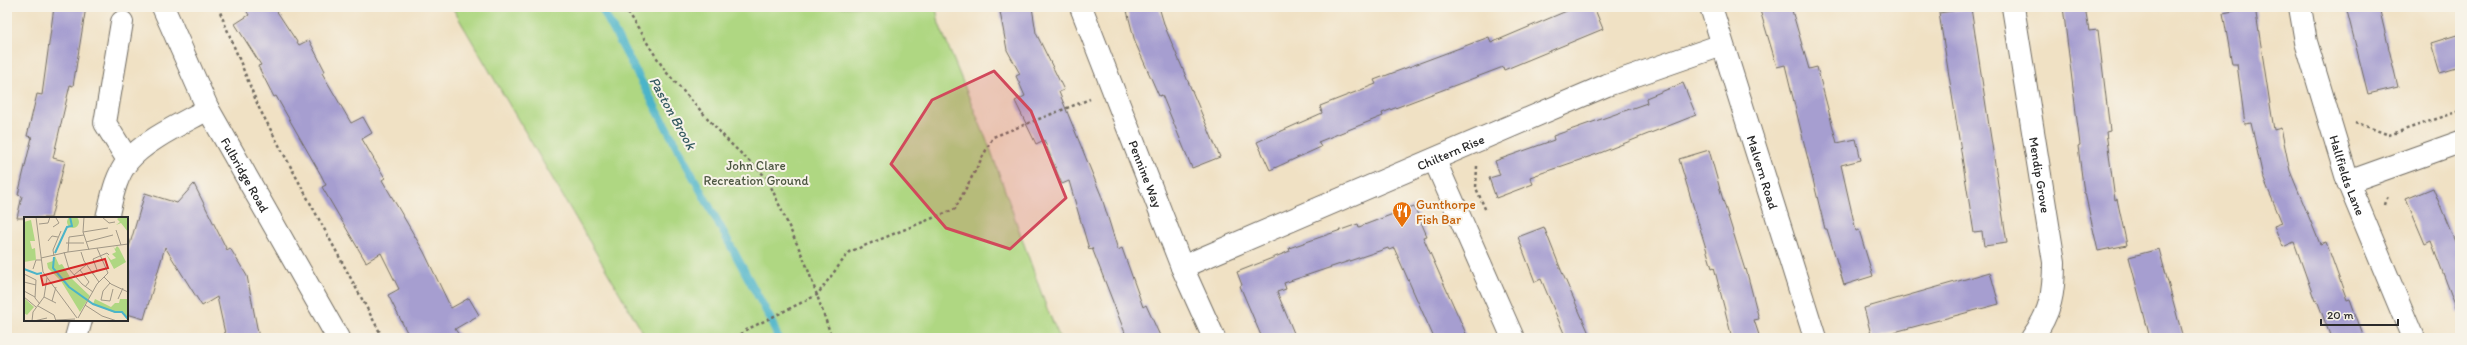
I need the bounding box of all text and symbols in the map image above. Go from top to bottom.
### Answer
water label: Paston Brook [646,74,700,153]
street label: Chiltern Rise [1415,131,1487,174]
street label: Malvern Road [1744,133,1781,211]
street label: Hallfields Lane [2326,133,2368,218]
street label: Fulbridge Road [218,135,272,215]
street label: Mendip Grove [2026,136,2053,214]
street label: Pennine Way [1126,138,1165,210]
park label: John Clare Recreation Ground [703,158,809,188]
place label: Gunthorpe Fish Bar [1416,197,1476,227]
restaurant icon: Gunthorpe Fish Bar [1391,200,1413,228]
inset map [24,217,128,321]
scale bar [2321,301,2398,327]
text: 20 m [2327,308,2354,322]

